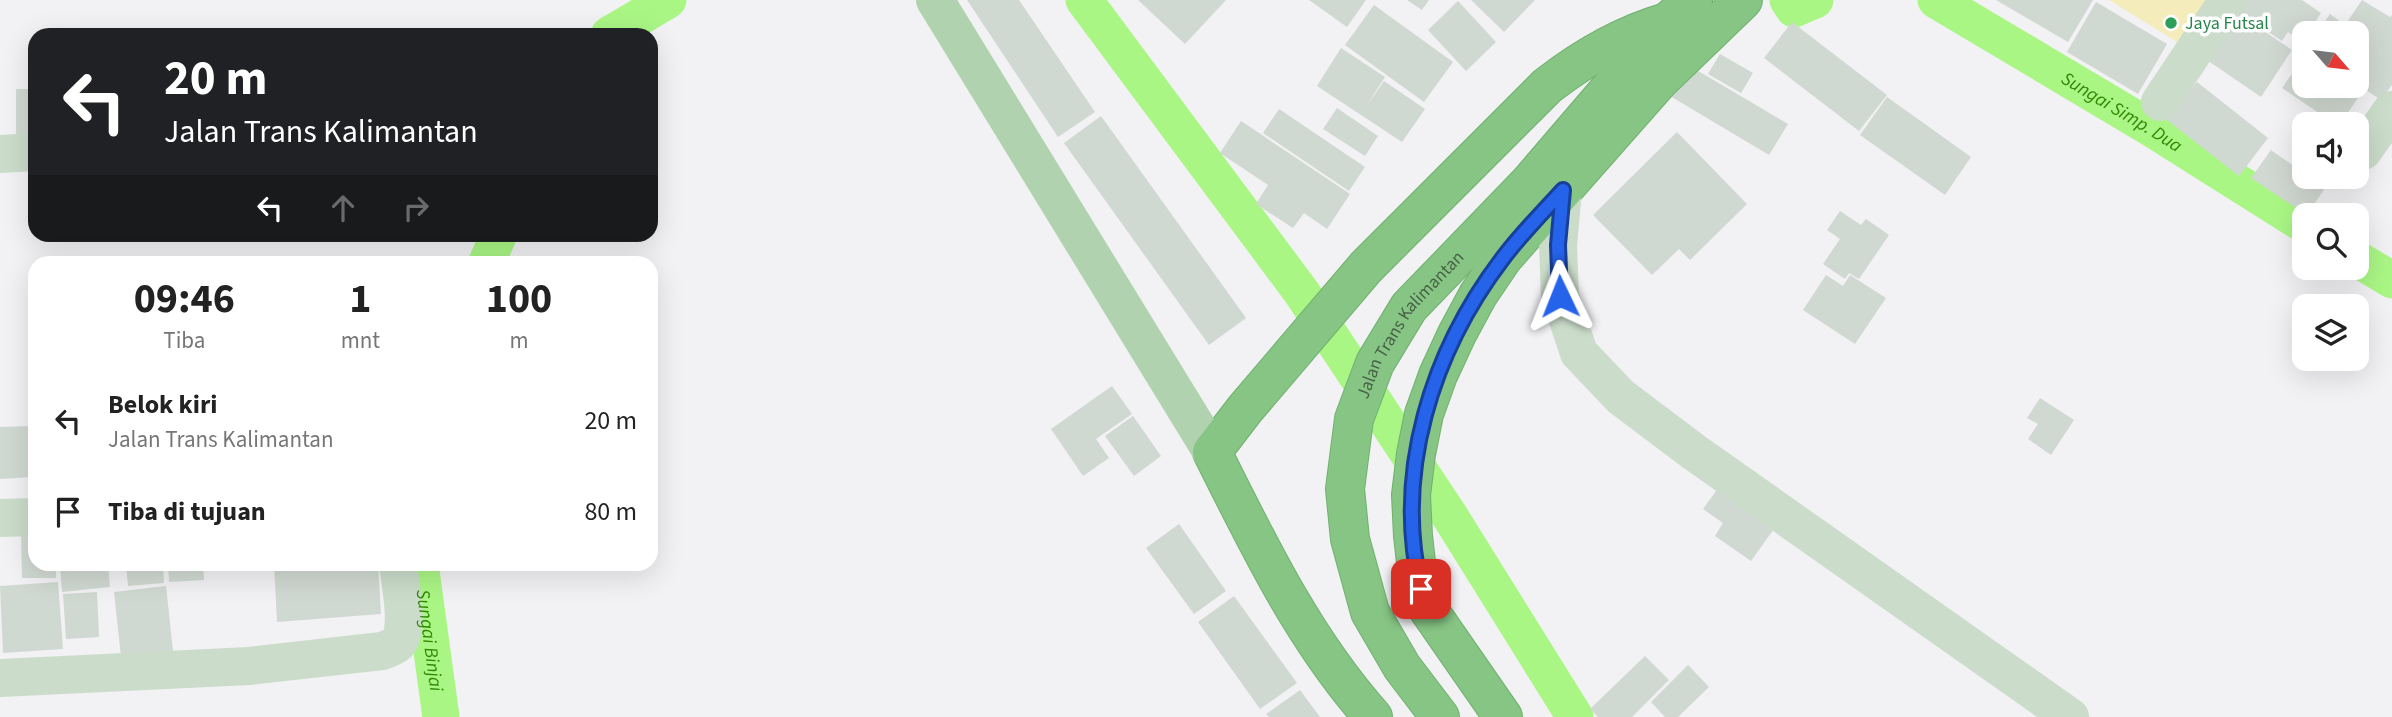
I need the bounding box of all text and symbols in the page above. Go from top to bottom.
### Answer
place label: Jaya Futsal [2185,11,2269,36]
marker: Jaya Futsal [2163,15,2179,31]
north arrow [2292,21,2370,98]
map controls [2292,21,2369,371]
text: 20 m [164,44,268,114]
icon: left [49,56,140,147]
water label: Sungai Simp. Dua [2056,66,2187,160]
text: Jalan Trans Kalimantan [164,109,478,155]
button: sound [2292,112,2369,189]
icon: left [251,189,289,227]
icon: ahead [324,189,362,227]
icon: right [397,189,435,227]
button: search [2292,203,2369,280]
street label: Jalan Trans Kalimantan [1351,245,1470,402]
position arrow [1523,259,1597,333]
text: 09:46 [134,269,235,329]
text: 1 [349,269,371,329]
text: 100 [486,269,552,329]
button: layers [2292,294,2369,371]
text: Tiba [163,324,205,357]
text: mnt [341,324,380,357]
text: m [509,324,529,357]
text: Belok kiri [108,386,217,423]
icon: left [49,402,87,440]
text: 20 m [584,402,637,439]
text: Jalan Trans Kalimantan [108,423,334,456]
icon: arrive [49,493,87,531]
text: Tiba di tujuan [108,493,266,530]
text: 80 m [584,493,637,530]
pin [1391,559,1451,619]
icon: arrive [1402,570,1440,608]
water label: Sungai Binjai [409,588,449,694]

